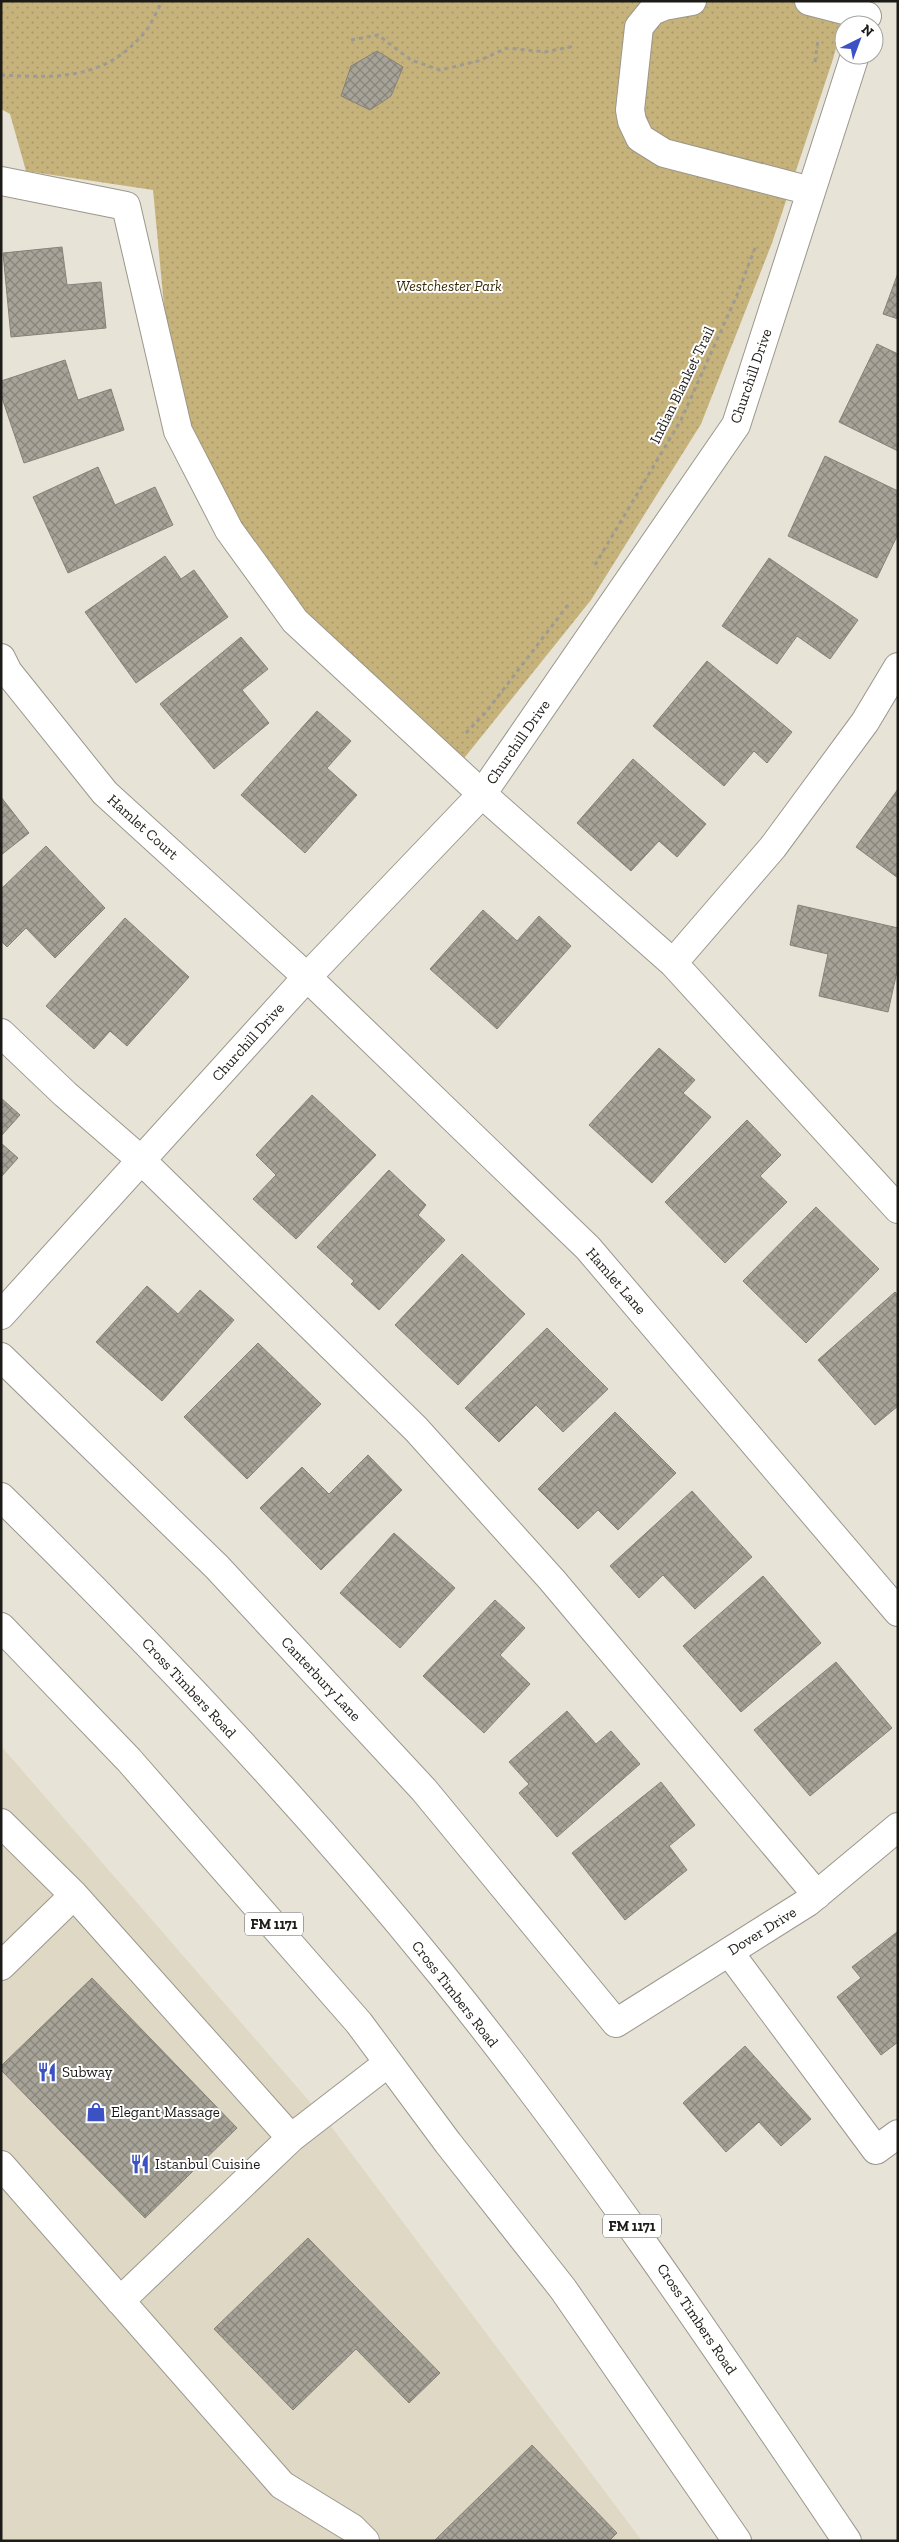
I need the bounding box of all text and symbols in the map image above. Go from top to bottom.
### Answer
north arrow [834,15,884,65]
text: N [858,21,877,41]
park label: Westchester Park [396,277,502,295]
street label: Indian Blanket Trail [646,324,718,446]
street label: Churchill Drive [726,326,776,426]
street label: Churchill Drive [482,696,554,788]
street label: Hamlet Court [104,791,182,864]
street label: Churchill Drive [208,999,288,1085]
street label: Hamlet Lane [582,1244,650,1318]
street label: Canterbury Lane [277,1633,365,1725]
street label: Cross Timbers Road [138,1634,240,1742]
street label: Dover Drive [724,1903,800,1959]
road number: FM 1171 [245,1912,303,1936]
street label: Cross Timbers Road [408,1937,503,2051]
restaurant icon: Subway [36,2061,58,2083]
place label: Subway [62,2063,113,2081]
shop icon: Elegant Massage [85,2101,107,2123]
place label: Elegant Massage [111,2103,220,2121]
restaurant icon: Istanbul Cuisine [129,2153,151,2175]
place label: Istanbul Cuisine [155,2155,260,2173]
road number: FM 1171 [603,2214,661,2238]
street label: Cross Timbers Road [653,2260,741,2379]

